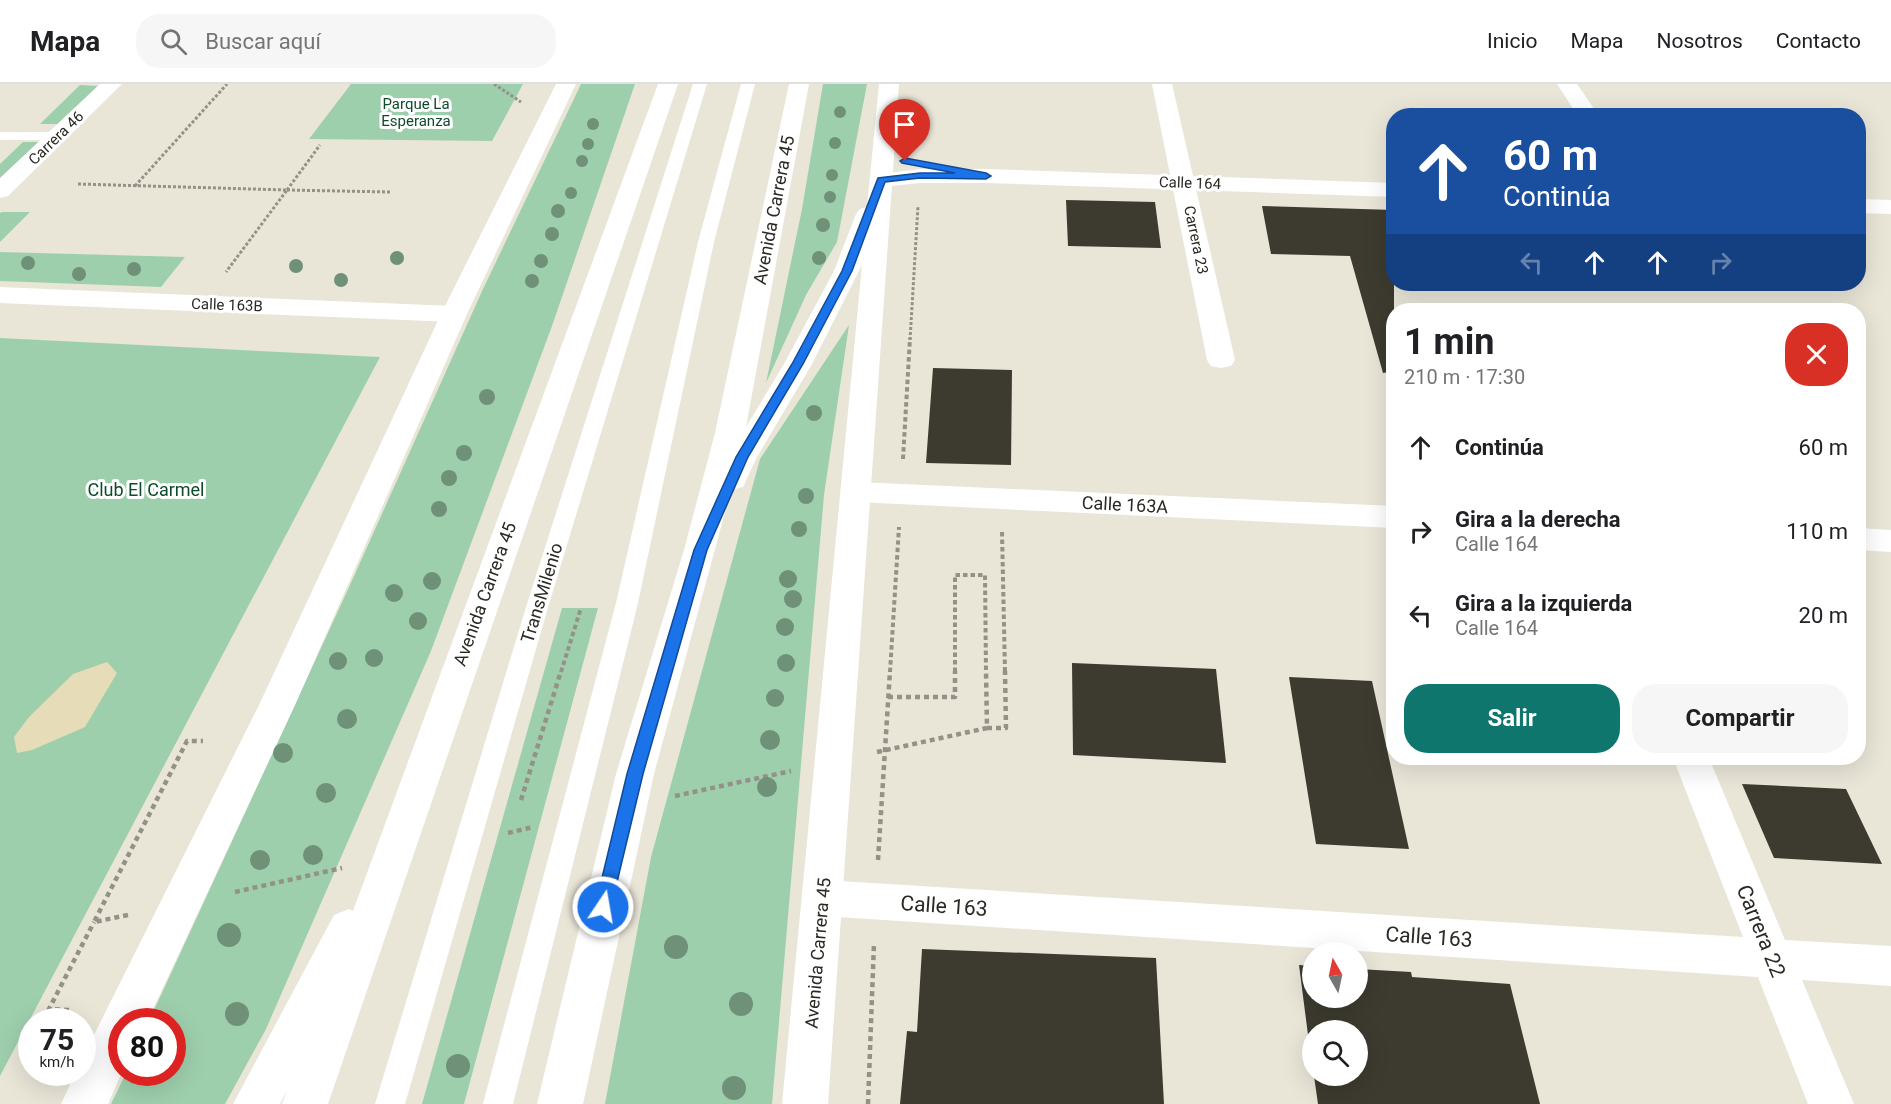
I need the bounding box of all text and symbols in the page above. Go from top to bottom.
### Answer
search box [136,14,556,68]
text: Mapa [30,25,100,58]
icon: search [157,25,190,58]
text: Buscar aquí [205,29,321,54]
text: Inicio [1487,29,1537,53]
text: Mapa [1570,29,1623,53]
text: Nosotros [1656,29,1743,53]
text: Contacto [1776,29,1861,53]
park label: Parque La Esperanza [381,95,451,130]
pin [879,99,930,161]
street label: Carrera 46 [25,107,87,169]
icon: arrive [888,108,921,141]
text: 60 m [1503,131,1598,180]
icon: ahead [1404,132,1482,210]
street label: Avenida Carrera 45 [749,134,798,286]
street label: Calle 164 [1159,173,1222,193]
text: Continúa [1503,181,1611,213]
street label: Carrera 23 [1180,204,1212,276]
icon: left [1515,246,1548,279]
icon: ahead [1578,246,1611,279]
icon: ahead [1641,246,1674,279]
icon: right [1704,246,1737,279]
street label: Calle 163B [191,295,263,315]
text: 1 min [1404,321,1495,363]
button: close [1785,323,1848,386]
text: 210 m · 17:30 [1404,365,1525,389]
icon: ahead [1404,431,1437,464]
text: Continúa [1455,435,1544,460]
text: 60 m [1799,435,1848,460]
park label: Club El Carmel [88,479,204,500]
street label: Calle 163A [1081,492,1169,517]
text: Gira a la derecha [1455,507,1621,532]
icon: right [1404,515,1437,548]
street label: Avenida Carrera 45 [449,519,520,669]
text: 110 m [1786,519,1848,544]
text: Calle 164 [1455,532,1538,556]
street label: TransMilenio [516,540,567,645]
text: Gira a la izquierda [1455,591,1632,616]
icon: left [1404,599,1437,632]
text: 20 m [1799,603,1848,628]
text: Calle 164 [1455,616,1538,640]
button: Salir [1404,684,1620,753]
button: Compartir [1632,684,1848,753]
position arrow [571,875,635,939]
street label: Avenida Carrera 45 [800,877,835,1029]
street label: Carrera 22 [1732,881,1790,981]
street label: Calle 163 [900,891,988,921]
street label: Calle 163 [1385,922,1473,952]
north arrow [1302,942,1368,1008]
map controls [1302,942,1368,1086]
speed limit sign: 80 [108,1008,186,1086]
button: search [1302,1020,1368,1086]
text: 75 [40,1022,74,1057]
text: km/h [39,1053,75,1071]

